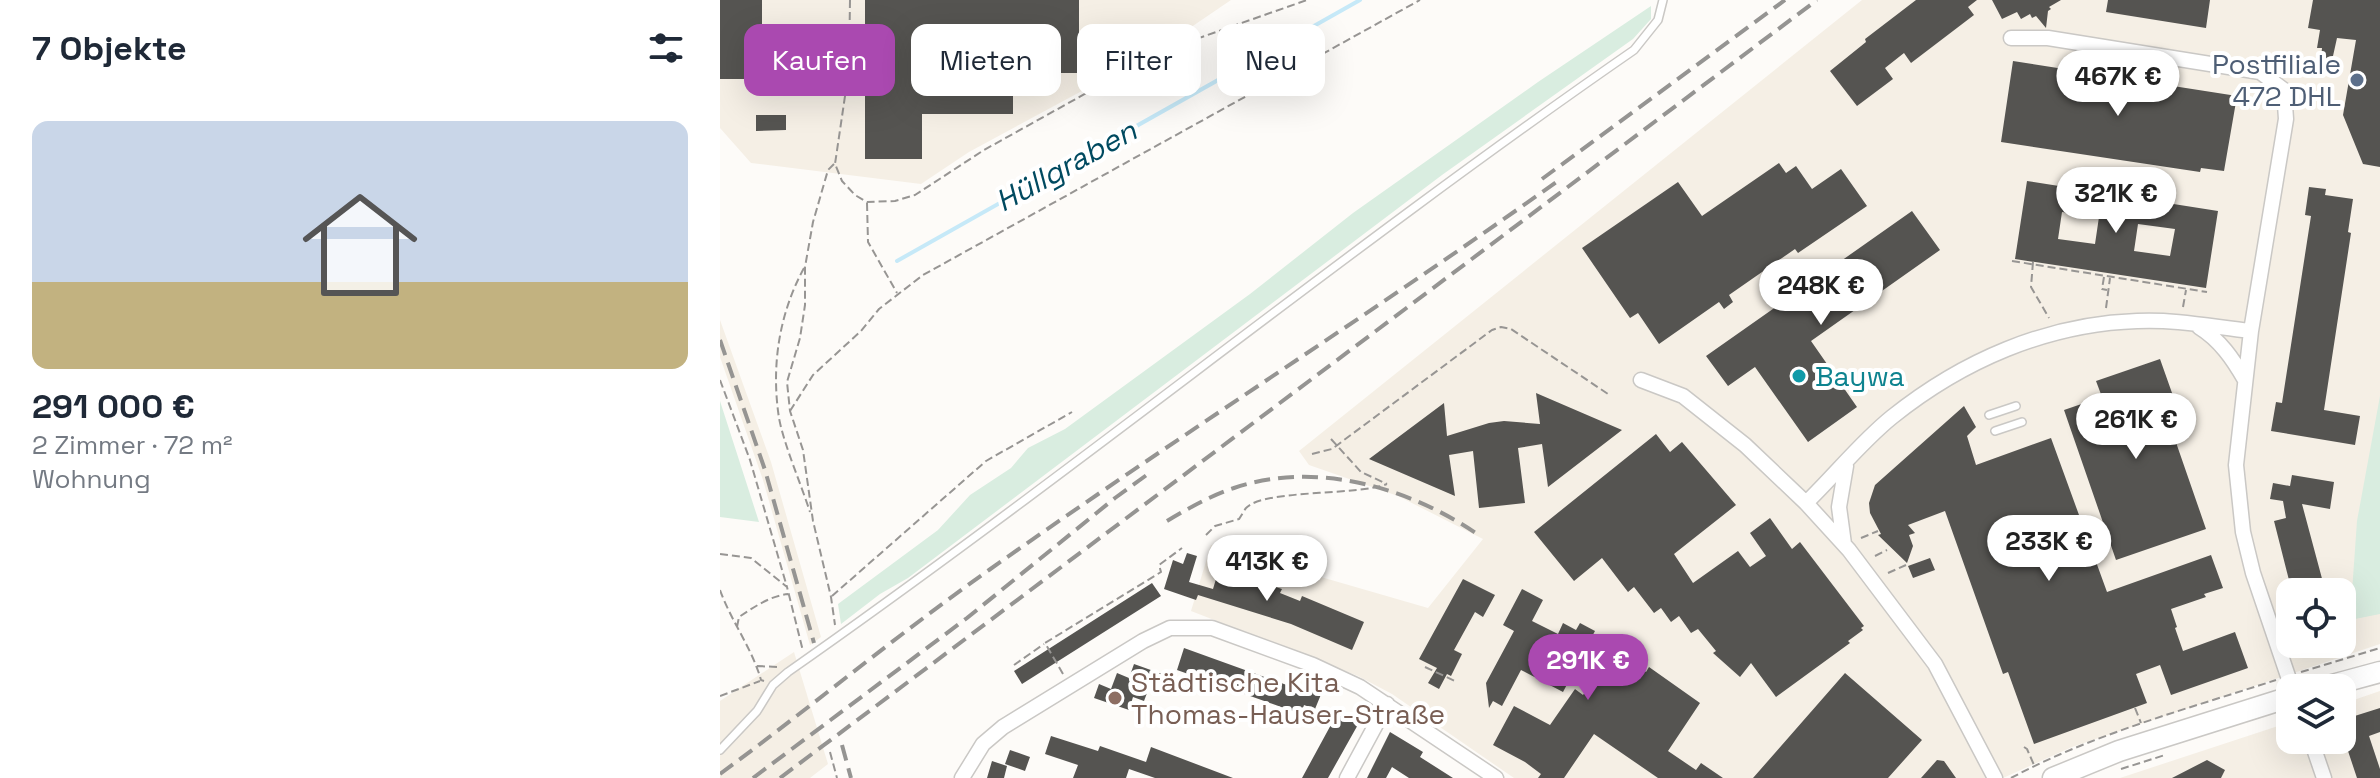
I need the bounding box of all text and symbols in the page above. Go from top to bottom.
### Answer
chip: Kaufen [744,24,895,96]
chip: Mieten [911,24,1061,96]
chip: Filter [1077,24,1201,96]
chip: Neu [1217,24,1325,96]
icon: filters [644,26,688,70]
text: 7 Objekte [32,27,187,70]
place label: Postfiliale 472 DHL [2212,46,2341,114]
pin: 467K € [2053,50,2183,118]
text: 467K € [2074,59,2162,93]
marker: Postfiliale 472 DHL [2348,71,2366,89]
water label: Hüllgraben [988,111,1144,220]
pin: 321K € [2051,167,2181,235]
icon: home [288,173,432,317]
text: 321K € [2074,176,2158,210]
pin: 248K € [1756,259,1886,327]
text: 248K € [1777,268,1865,302]
place label: Baywa [1815,358,1905,394]
marker: Baywa [1790,367,1808,385]
text: 291 000 € [32,385,195,428]
pin: 261K € [2071,393,2201,461]
text: 261K € [2094,402,2178,436]
text: 2 Zimmer · 72 m² [32,428,233,462]
text: Wohnung [32,462,151,496]
pin: 233K € [1984,515,2114,583]
text: 233K € [2005,524,2093,558]
pin: 413K € [1202,535,1332,603]
text: 413K € [1225,544,1309,578]
map controls [2276,578,2356,754]
button: locate [2276,578,2356,658]
pin: 291K € [1523,634,1653,702]
text: 291K € [1546,643,1630,677]
place label: Städtische Kita Thomas-Hauser-Straße [1131,664,1445,732]
button: layers [2276,674,2356,754]
marker: Städtische Kita Thomas-Hauser-Straße [1106,689,1124,707]

